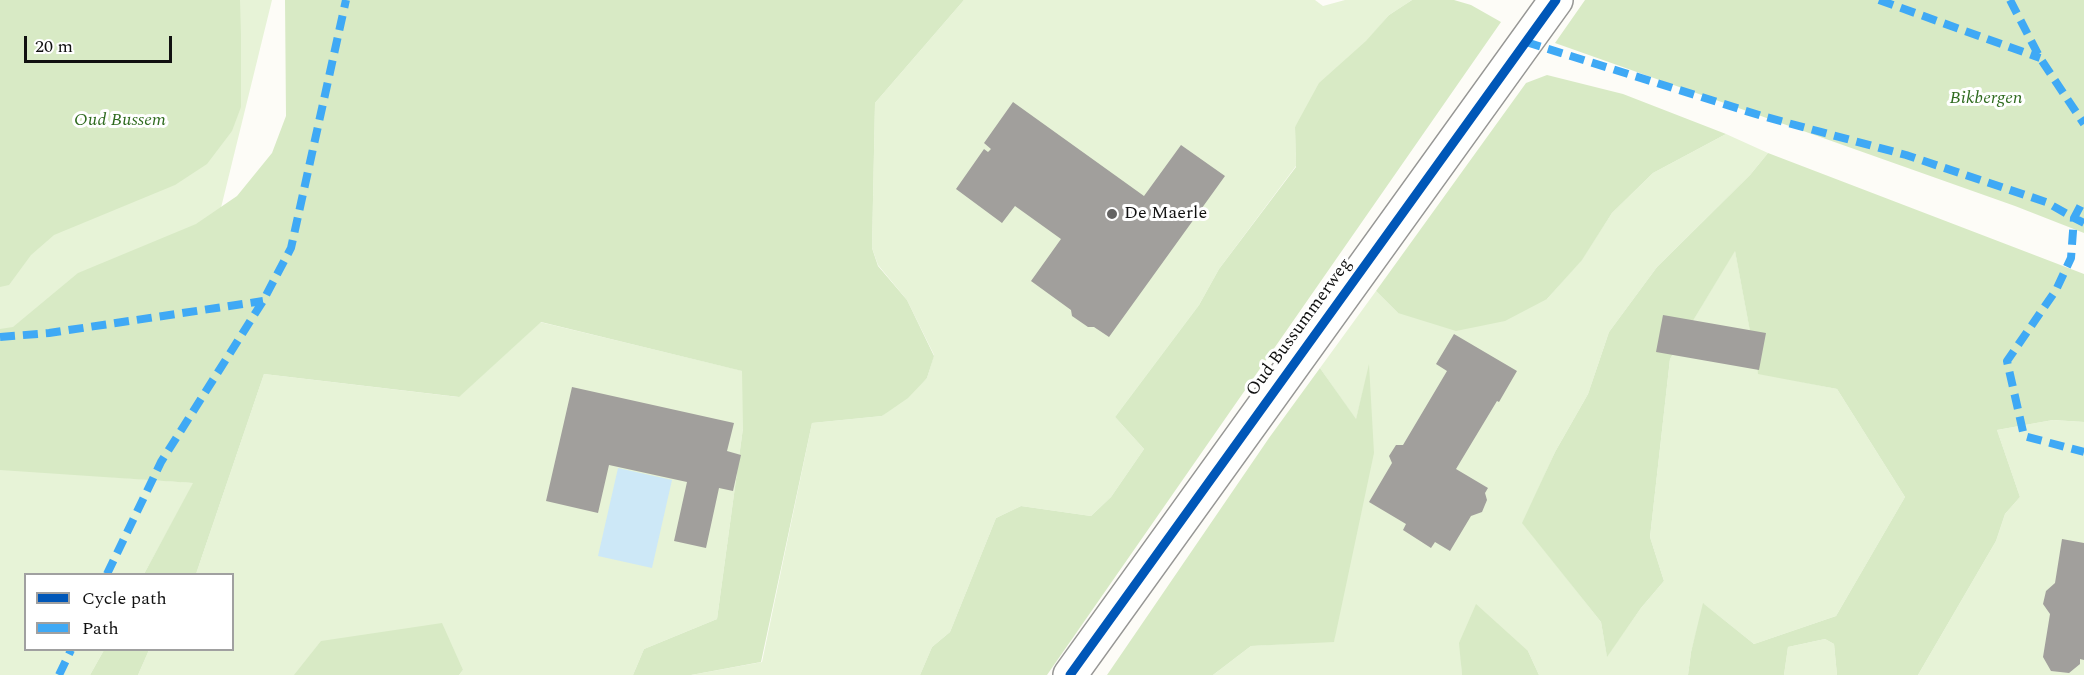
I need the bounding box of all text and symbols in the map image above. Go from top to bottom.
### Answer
scale bar [27,24,176,62]
text: 20 m [35,33,73,60]
park label: Bikbergen [1949,88,2023,110]
park label: Oud Bussem [74,110,166,132]
place label: De Maerle [1124,203,1207,225]
marker: De Maerle [1105,207,1119,221]
street label: Oud Bussummerweg [1243,255,1357,401]
legend [24,573,234,651]
text: Cycle path [82,585,167,612]
text: Path [82,615,119,642]

